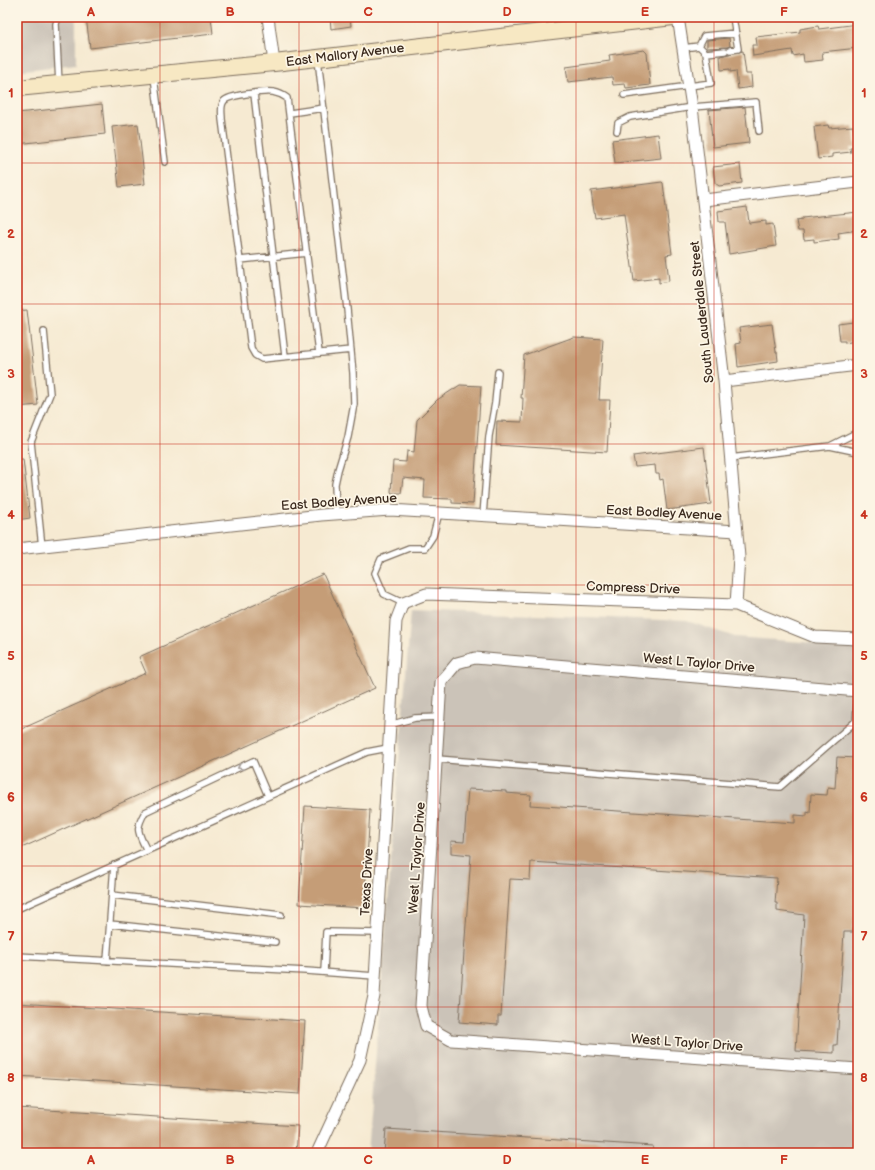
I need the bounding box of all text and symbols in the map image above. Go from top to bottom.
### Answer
text: A [86,4,95,20]
text: B [225,4,235,20]
text: C [363,4,373,20]
text: D [502,4,512,20]
text: E [641,4,650,20]
text: F [780,4,788,20]
street label: East Mallory Avenue [285,40,405,70]
text: 1 [8,85,14,101]
text: 1 [861,85,867,101]
text: 2 [7,226,15,242]
text: 2 [860,226,868,242]
street label: South Lauderdale Street [687,240,717,384]
text: 3 [7,366,15,382]
text: 3 [860,366,868,382]
street label: East Bodley Avenue [281,490,398,514]
street label: East Bodley Avenue [606,502,723,524]
text: 4 [7,507,15,523]
text: 4 [860,507,868,523]
street label: Compress Drive [586,578,681,598]
text: 5 [7,648,15,664]
text: 5 [860,648,868,664]
street label: West L Taylor Drive [643,650,756,676]
one-way arrow [237,762,244,770]
text: 6 [7,789,15,805]
text: 6 [860,789,868,805]
street label: West L Taylor Drive [405,801,429,914]
street label: Texas Drive [357,848,377,916]
text: 7 [7,929,15,945]
text: 7 [860,929,868,945]
street label: West L Taylor Drive [631,1031,744,1055]
text: 8 [7,1070,15,1086]
text: 8 [860,1070,868,1086]
text: A [86,1152,95,1168]
text: B [225,1152,235,1168]
text: C [363,1152,373,1168]
text: D [502,1152,512,1168]
text: E [641,1152,650,1168]
text: F [780,1152,788,1168]

